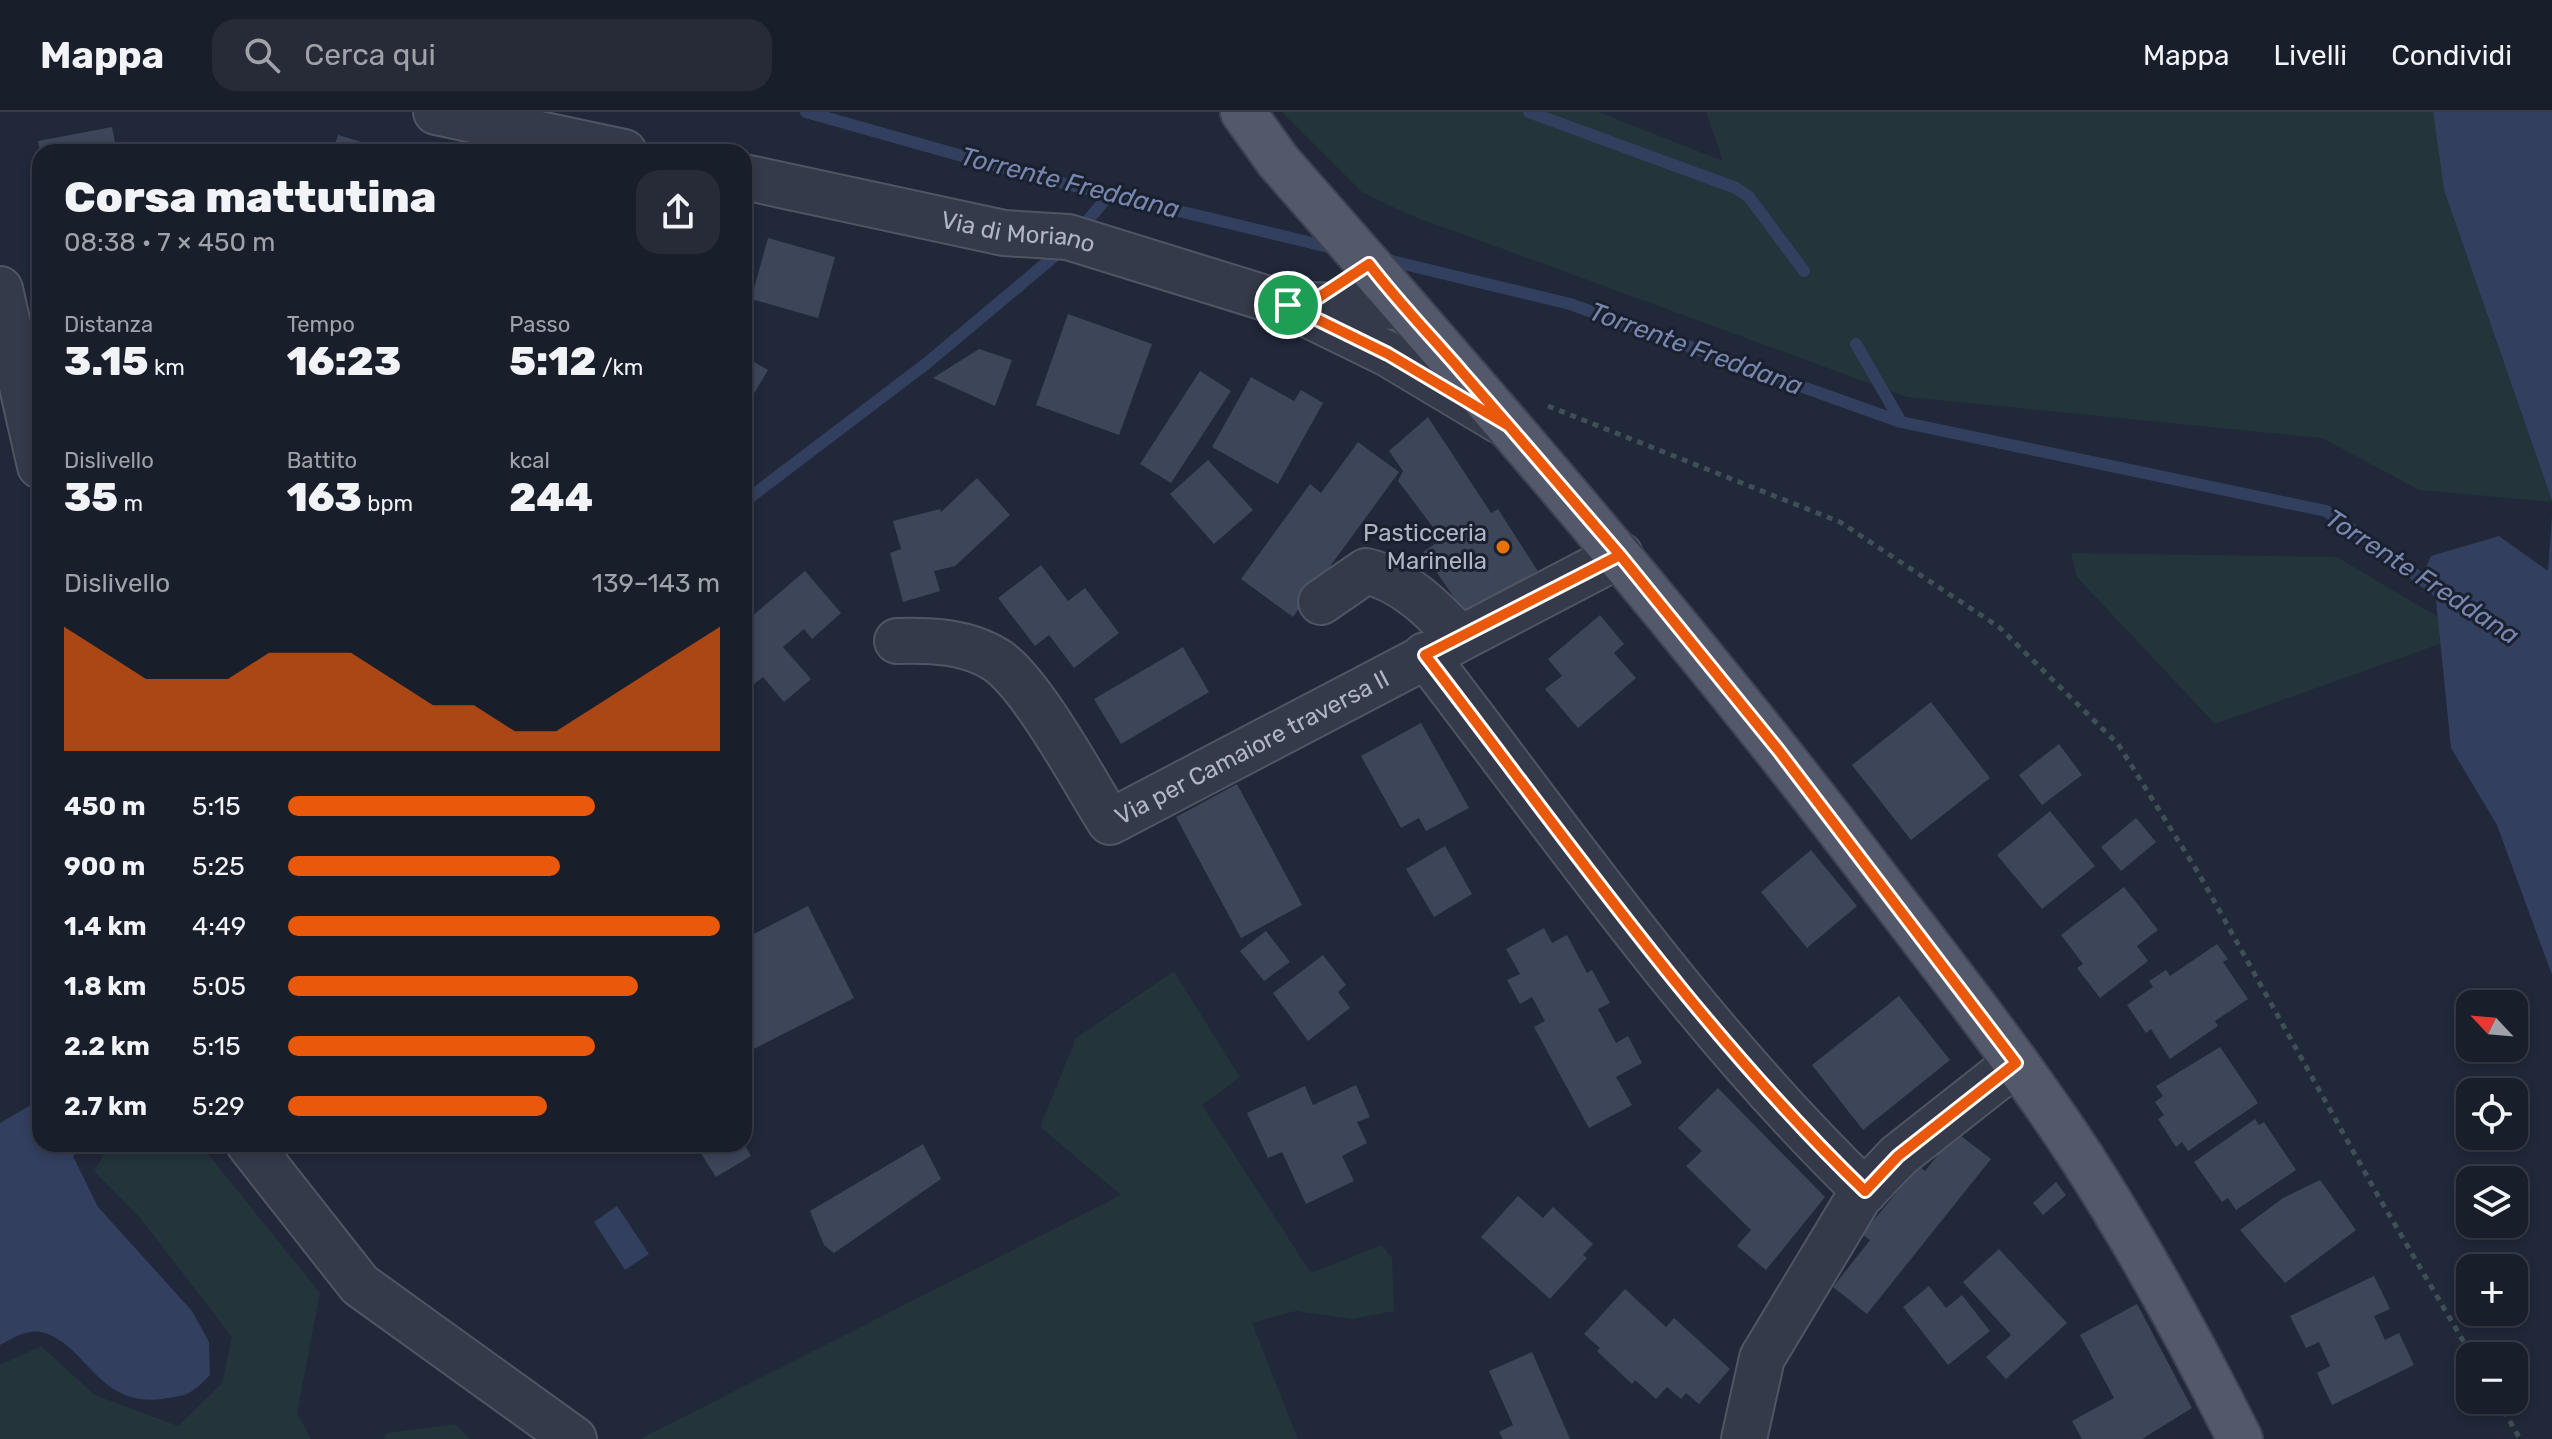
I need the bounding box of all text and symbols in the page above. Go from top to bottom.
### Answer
search box [212,19,772,91]
text: Mappa [40,32,164,78]
icon: search [240,33,284,77]
text: Cerca qui [304,37,436,73]
text: Mappa [2143,39,2230,72]
text: Livelli [2274,39,2347,72]
text: Condividi [2391,39,2512,72]
water label: Torrente Freddana [957,141,1183,225]
button: share [636,170,720,254]
text: Corsa mattutina [64,171,436,223]
street label: Via di Moriano [939,206,1099,259]
text: 08:38 · 7 × 450 m [64,227,275,258]
pin [1254,271,1322,339]
icon: arrive [1266,283,1310,327]
water label: Torrente Freddana [1585,296,1807,402]
text: Distanza [64,311,153,338]
text: Tempo [287,311,355,338]
text: Passo [509,311,570,338]
text: 3.15 [64,338,149,385]
text: 16:23 [287,338,401,385]
text: 5:12 [509,338,597,385]
text: km [149,354,185,381]
text: /km [597,354,643,381]
text: Dislivello [64,447,154,474]
text: Battito [287,447,357,474]
text: kcal [509,447,550,474]
text: 35 [64,474,118,521]
text: 163 [287,474,362,521]
text: 244 [509,474,593,521]
text: m [118,490,143,517]
text: bpm [362,490,413,517]
water label: Torrente Freddana [2319,503,2525,651]
place label: Pasticceria Marinella [1363,519,1487,575]
marker: Pasticceria Marinella [1494,538,1512,556]
text: Dislivello [64,568,170,599]
text: 139–143 m [592,568,720,599]
street label: Via per Camaiore traversa II [1110,664,1394,831]
text: 450 m [64,791,146,822]
text: 5:15 [192,791,241,822]
text: 900 m [64,851,145,882]
text: 5:25 [192,851,245,882]
text: 1.4 km [64,911,146,942]
text: 4:49 [192,911,246,942]
text: 1.8 km [64,971,146,1002]
text: 5:05 [192,971,246,1002]
north arrow [2456,990,2528,1062]
map controls [2456,990,2528,1414]
text: 2.2 km [64,1031,150,1062]
text: 5:15 [192,1031,241,1062]
button: locate [2456,1078,2528,1150]
text: 2.7 km [64,1091,147,1122]
text: 5:29 [192,1091,245,1122]
button: layers [2456,1166,2528,1238]
button: + [2456,1254,2528,1326]
button: − [2456,1342,2528,1414]

